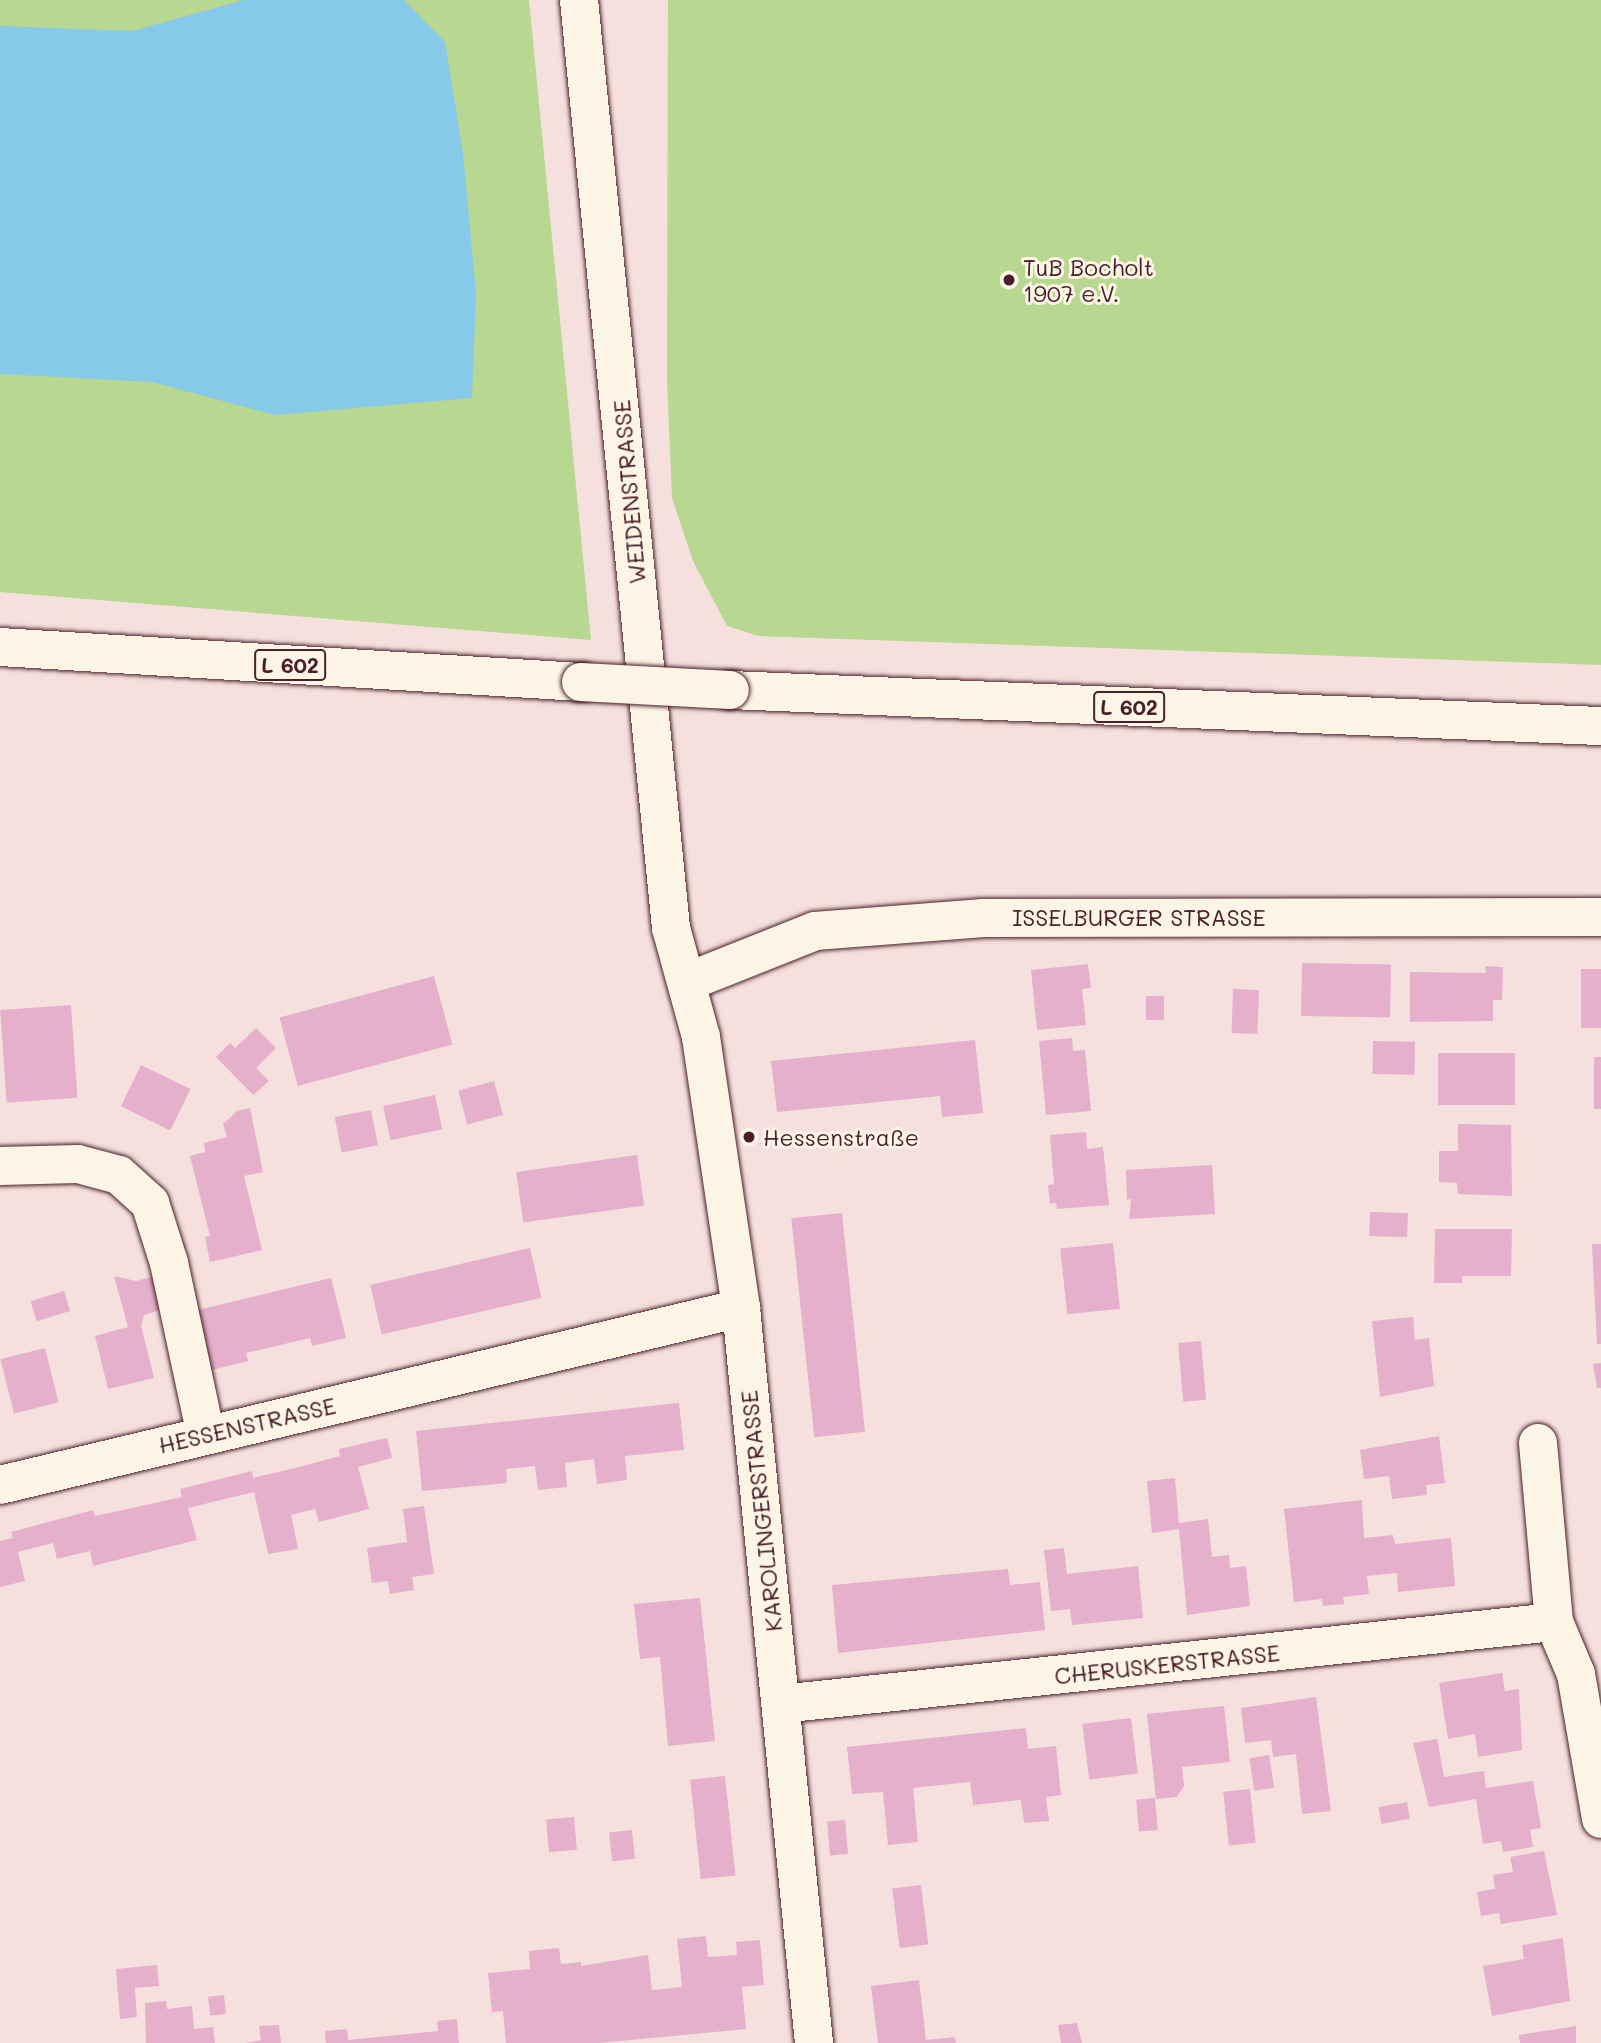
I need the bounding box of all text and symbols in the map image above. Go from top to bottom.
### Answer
place label: TuB Bocholt 1907 e.V. [1023,253,1154,307]
marker: TuB Bocholt 1907 e.V. [1001,272,1017,288]
street label: WEIDENSTRASSE [607,399,651,585]
road number: L 602 [253,648,327,682]
road number: L 602 [1092,690,1166,724]
street label: ISSELBURGER STRASSE [1012,903,1266,931]
place label: Hessenstraße [763,1123,919,1151]
marker: Hessenstraße [741,1129,757,1145]
street label: KAROLINGERSTRASSE [735,1389,787,1633]
street label: HESSENSTRASSE [156,1391,338,1459]
street label: CHERUSKERSTRASSE [1053,1638,1281,1690]

